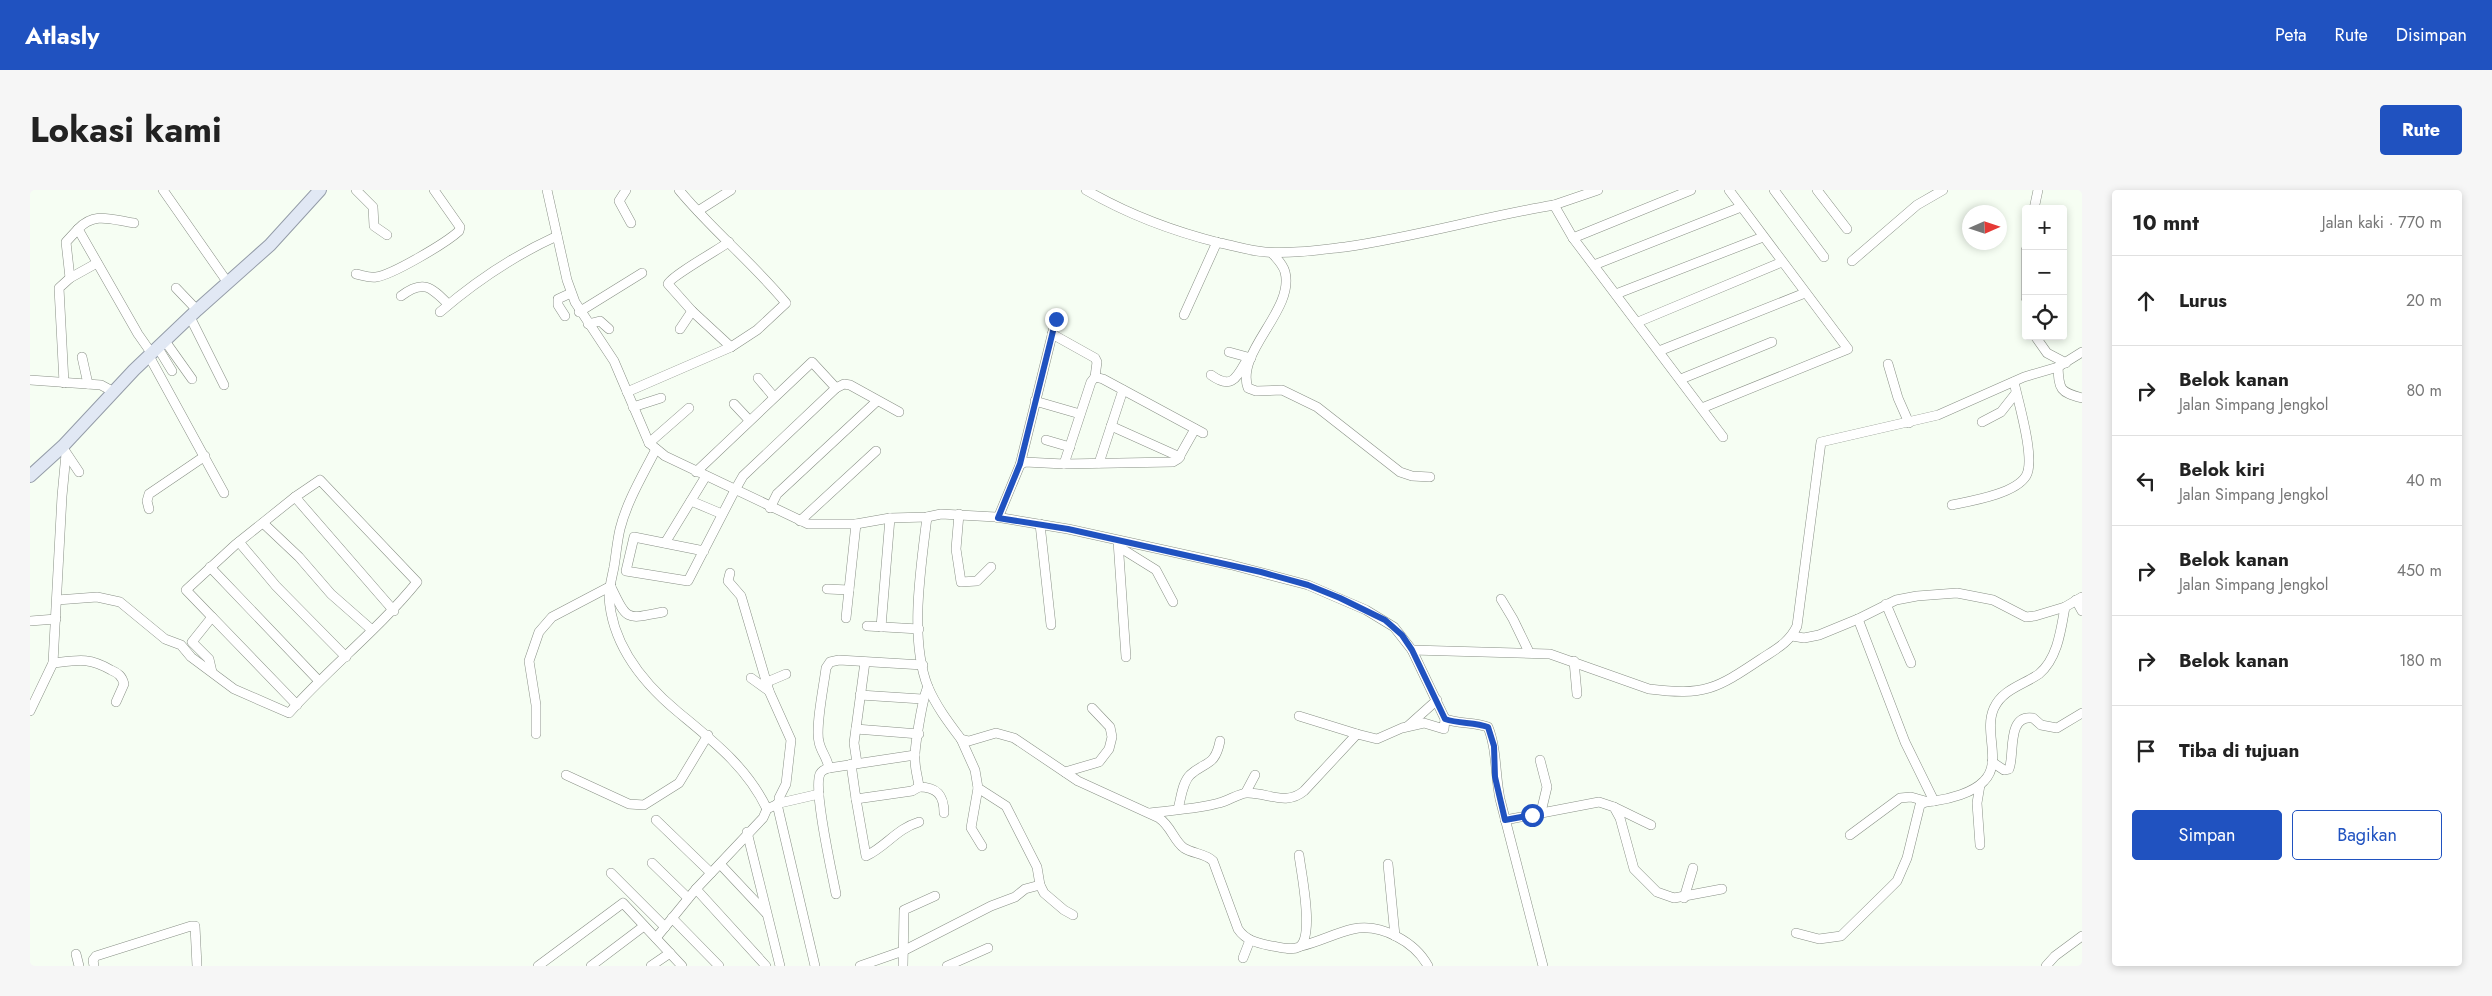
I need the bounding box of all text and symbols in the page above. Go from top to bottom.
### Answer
text: Atlasly [25,18,100,53]
text: Peta [2275,22,2307,48]
text: Rute [2335,22,2368,48]
text: Disimpan [2396,22,2467,48]
text: Lokasi kami [30,105,222,155]
button: Rute [2380,105,2462,155]
north arrow [1962,205,2007,250]
map controls [2022,205,2067,340]
button: + [2022,205,2067,250]
text: 10 mnt [2132,208,2199,238]
text: Jalan kaki · 770 m [2322,211,2442,234]
button: − [2022,250,2067,295]
icon: ahead [2132,287,2160,315]
text: Lurus [2179,287,2227,314]
text: 20 m [2406,289,2442,312]
button: locate [2022,295,2067,340]
route end [1045,308,1068,331]
text: Belok kanan [2179,366,2289,393]
icon: right [2132,377,2160,405]
text: 80 m [2406,379,2442,402]
text: Jalan Simpang Jengkol [2179,393,2328,416]
text: Belok kiri [2179,456,2265,483]
icon: left [2132,467,2160,495]
text: 40 m [2406,469,2442,492]
text: Jalan Simpang Jengkol [2179,483,2328,506]
text: Belok kanan [2179,546,2289,573]
icon: right [2132,557,2160,585]
text: 450 m [2397,559,2442,582]
text: Jalan Simpang Jengkol [2179,573,2328,596]
icon: right [2132,647,2160,675]
text: Belok kanan [2179,647,2289,674]
text: 180 m [2399,649,2442,672]
icon: arrive [2132,737,2160,765]
text: Tiba di tujuan [2179,737,2299,764]
route start [1521,804,1544,827]
button: Simpan [2132,810,2282,860]
button: Bagikan [2292,810,2442,860]

